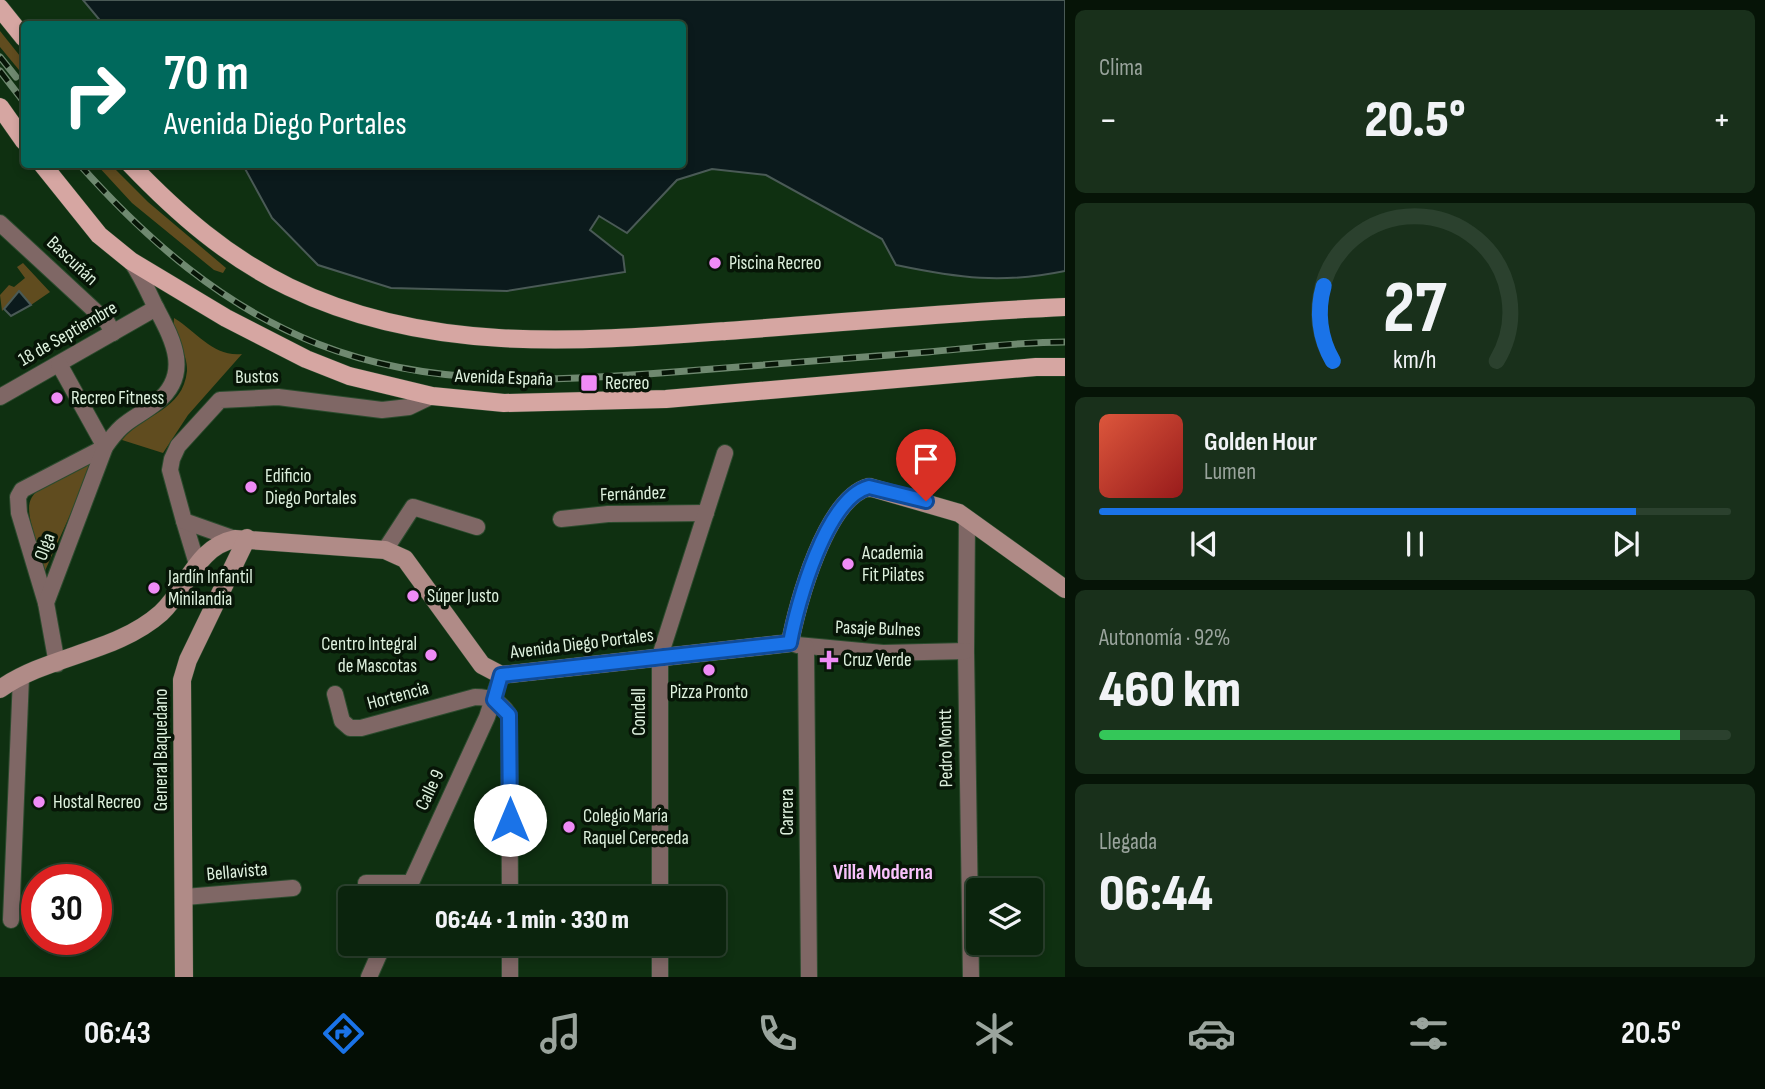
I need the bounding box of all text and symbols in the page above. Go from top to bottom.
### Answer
text: 70 m [164,45,249,104]
icon: right [49,49,140,140]
text: Clima [1099,54,1143,82]
text: 20.5° [1364,89,1466,152]
text: − [1099,98,1118,143]
text: + [1712,98,1731,143]
text: Avenida Diego Portales [164,105,407,144]
street label: Bascuñán [42,232,102,290]
place label: Piscina Recreo [729,252,821,275]
marker: Piscina Recreo [707,255,723,271]
text: 27 [1383,266,1447,354]
street label: 18 de Septiembre [15,297,121,371]
text: km/h [1393,345,1437,376]
street label: Bustos [235,365,279,389]
street label: Avenida España [454,365,553,391]
place label: Recreo [605,372,649,395]
marker: Recreo [579,373,599,393]
place label: Recreo Fitness [71,387,165,410]
marker: Recreo Fitness [49,390,65,406]
text: Golden Hour [1204,427,1317,458]
pin [896,429,956,501]
icon: arrive [907,440,945,478]
text: Lumen [1204,458,1256,486]
place label: Edificio Diego Portales [265,465,357,510]
marker: Edificio Diego Portales [243,479,259,495]
street label: Fernández [600,481,667,507]
icon: previous [1185,525,1223,563]
icon: pause [1396,525,1434,563]
icon: next [1607,525,1645,563]
street label: Olga [29,530,61,564]
place label: Academia Fit Pilates [861,542,925,587]
marker: Academia Fit Pilates [840,556,856,572]
place label: Jardín Infantil Minilandia [167,566,253,611]
marker: Jardín Infantil Minilandia [146,580,162,596]
place label: Súper Justo [427,585,499,608]
marker: Súper Justo [405,588,421,604]
street label: Pasaje Bulnes [835,616,921,642]
street label: Avenida Diego Portales [508,624,655,664]
text: Autonomía · 92% [1099,624,1230,652]
place label: Centro Integral de Mascotas [321,633,417,678]
marker: Centro Integral de Mascotas [423,647,439,663]
place label: Cruz Verde [843,649,912,672]
marker: Cruz Verde [821,652,837,668]
text: 460 km [1099,659,1241,722]
marker: Pizza Pronto [701,662,717,678]
street label: Hortencia [365,677,431,715]
place label: Pizza Pronto [670,681,748,704]
street label: Condell [628,688,651,736]
street label: General Baquedano [150,689,173,811]
street label: Pedro Montt [934,708,958,788]
street label: Calle 9 [411,766,449,814]
position arrow [473,783,547,857]
street label: Carrera [776,789,799,835]
place label: Hostal Recreo [53,791,141,814]
marker: Hostal Recreo [31,794,47,810]
place label: Colegio María Raquel Cereceda [583,805,689,850]
marker: Colegio María Raquel Cereceda [561,819,577,835]
text: Llegada [1099,828,1157,856]
street label: Bellavista [206,858,268,886]
district label: Villa Moderna [833,860,933,885]
text: 06:44 [1099,863,1213,926]
speed limit sign: 30 [21,864,112,955]
map controls [966,878,1043,955]
button: layers [966,878,1043,955]
text: 06:44 · 1 min · 330 m [435,905,629,936]
icon: directions [319,1009,368,1058]
icon: music [536,1009,585,1058]
icon: phone [753,1009,802,1058]
icon: climate [970,1009,1019,1058]
icon: car [1187,1009,1236,1058]
icon: filters [1404,1009,1453,1058]
text: 06:43 [84,1014,151,1053]
text: 20.5° [1621,1014,1681,1053]

